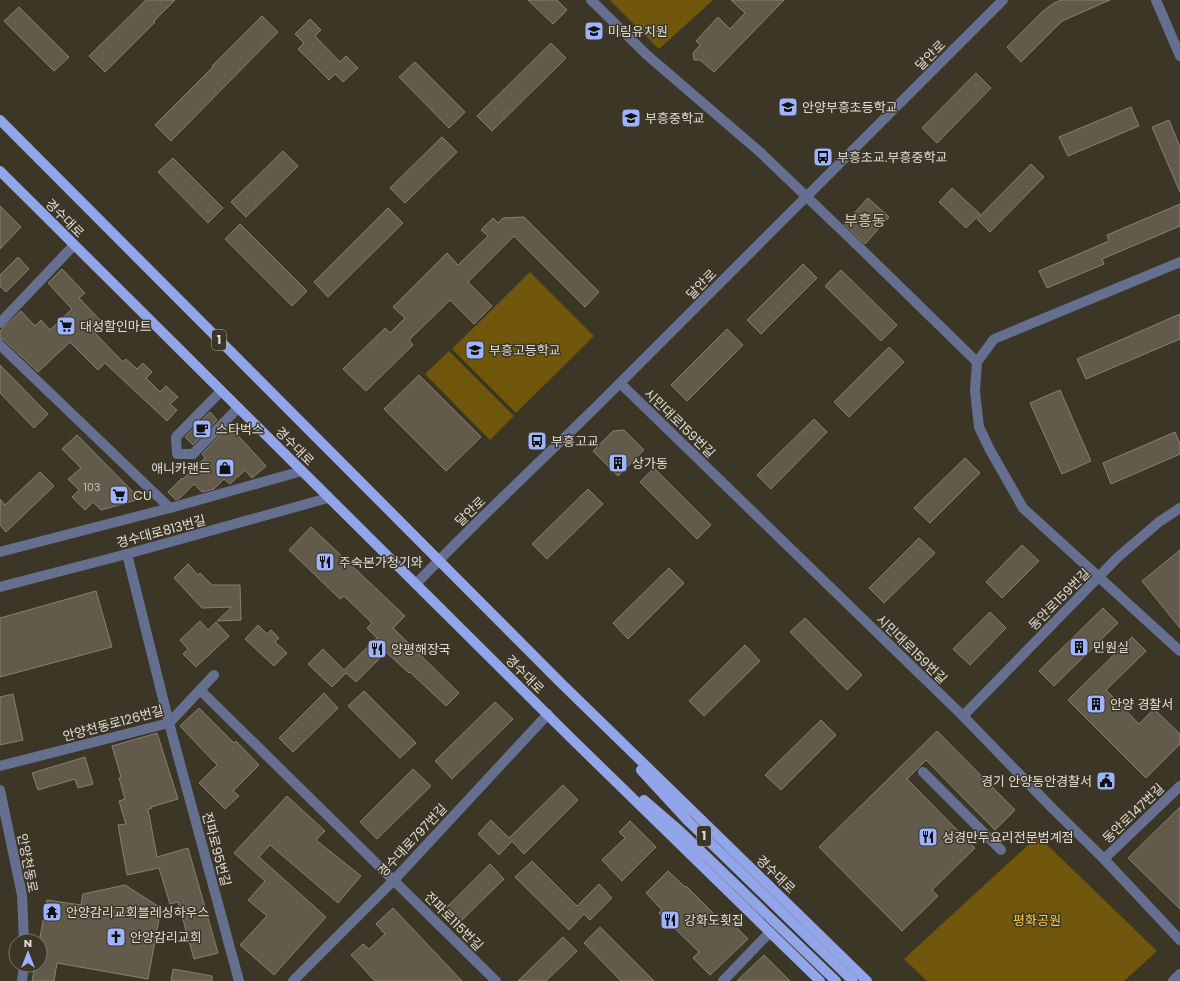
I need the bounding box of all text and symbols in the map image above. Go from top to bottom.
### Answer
school or university icon: 미림유치원 [583,20,605,42]
place label: 미림유치원 [608,22,668,41]
street label: 달안로 [911,36,950,75]
school or university icon: 안양부흥초등학교 [777,96,799,118]
place label: 안양부흥초등학교 [802,98,898,117]
school or university icon: 부흥중학교 [620,107,642,129]
place label: 부흥중학교 [645,109,705,128]
bus stop icon: 부흥초교.부흥중학교 [812,146,834,168]
place label: 부흥초교.부흥중학교 [837,148,947,167]
street label: 경수대로 [41,195,88,242]
district label: 부흥동 [844,210,886,231]
street label: 달안로 [682,265,721,304]
supermarket icon: 대성할인마트 [55,315,77,337]
place label: 대성할인마트 [80,317,152,336]
road number: 1 [212,330,226,350]
school or university icon: 부흥고등학교 [464,339,486,361]
place label: 부흥고등학교 [489,341,561,360]
street label: 시민대로159번길 [640,384,719,462]
cafe icon: 스타벅스 [191,418,213,440]
place label: 스타벅스 [216,420,264,439]
street label: 경수대로 [271,423,318,470]
bus stop icon: 부흥고교 [526,430,548,452]
place label: 부흥고교 [551,432,599,451]
building icon: 상가동 [607,452,629,474]
place label: 상가동 [632,454,668,473]
shop icon: 애니카랜드 [214,457,236,479]
place label: 애니카랜드 [151,459,211,478]
house number: 103 [84,479,100,495]
supermarket icon: CU [108,484,130,506]
place label: CU [133,486,152,505]
street label: 달안로 [451,492,490,531]
street label: 경수대로813번길 [114,510,208,553]
restaurant icon: 주숙본가청기와 [314,551,336,573]
place label: 주숙본가청기와 [339,553,423,572]
street label: 동안로159번길 [1024,564,1094,634]
street label: 시민대로159번길 [872,610,951,688]
building icon: 민원실 [1068,636,1090,658]
restaurant icon: 양평해장국 [366,638,388,660]
place label: 민원실 [1093,638,1129,657]
place label: 양평해장국 [391,640,451,659]
street label: 경수대로 [501,651,548,698]
building icon: 안양 경찰서 [1085,693,1107,715]
place label: 안양 경찰서 [1110,695,1173,714]
street label: 안양천동로126번길 [61,701,166,746]
public building icon: 경기 안양동안경찰서 [1095,770,1117,792]
place label: 경기 안양동안경찰서 [981,772,1092,791]
street label: 동안로147번길 [1098,779,1168,848]
street label: 경수대로797번길 [373,799,451,881]
street label: 전파로95번길 [197,810,236,888]
road number: 1 [697,826,711,846]
restaurant icon: 성경만두요리전문범계점 [917,826,939,848]
place label: 성경만두요리전문범계점 [942,828,1074,847]
street label: 안양천동로 [12,832,43,894]
street label: 경수대로 [752,851,799,898]
street label: 전파로115번길 [420,888,487,955]
temple icon: 안양감리교회블레싱하우스 [41,901,63,923]
place label: 안양감리교회블레싱하우스 [66,903,210,922]
restaurant icon: 강화도횟집 [659,909,681,931]
place label: 강화도횟집 [684,911,744,930]
park label: 평화공원 [1013,911,1061,930]
church icon: 안양감리교회 [105,926,127,948]
place label: 안양감리교회 [130,928,202,947]
north arrow [8,933,48,973]
text: N [24,935,32,951]

